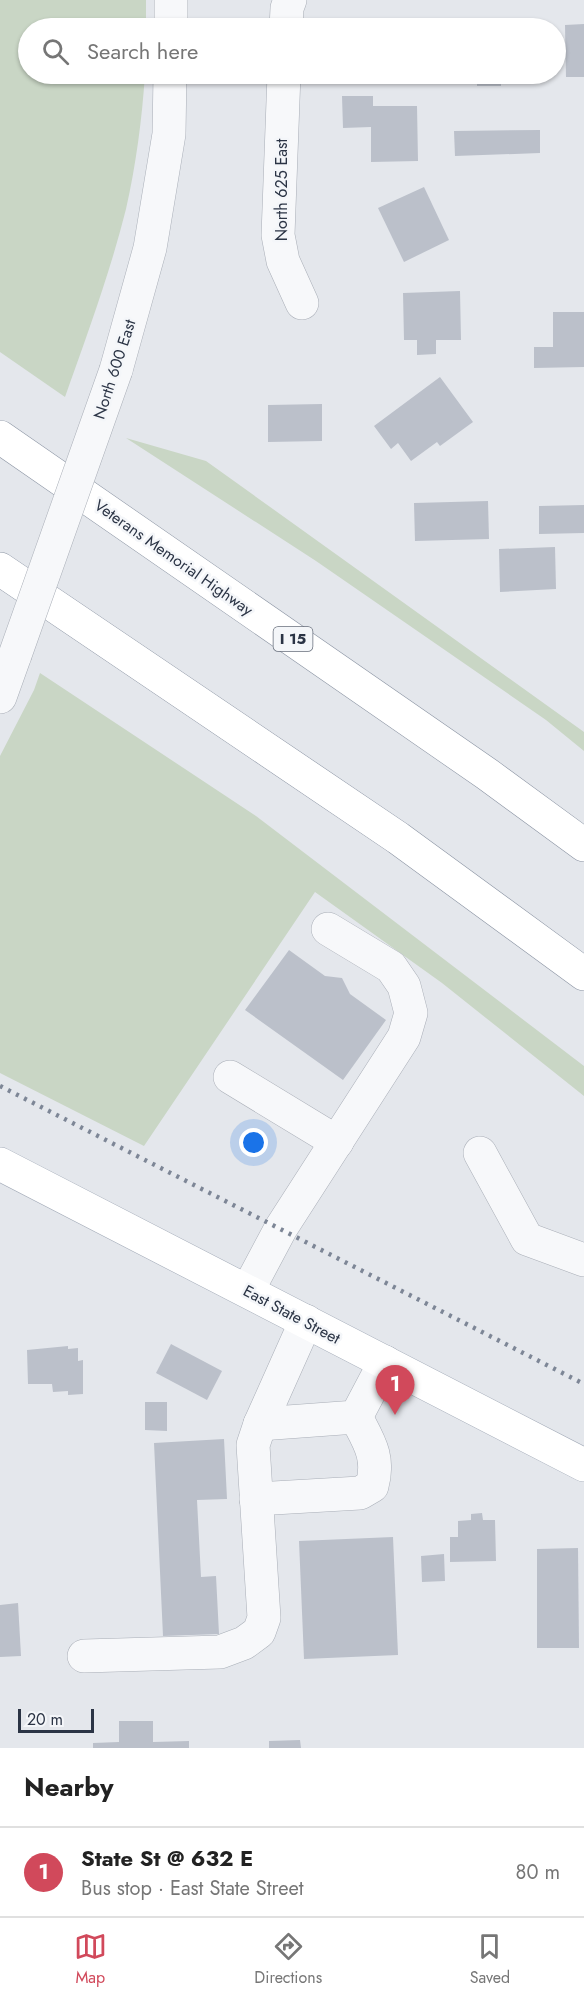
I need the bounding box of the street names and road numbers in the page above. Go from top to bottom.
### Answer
street label: North 625 East [270,139,293,241]
street label: North 600 East [88,316,141,422]
street label: Veterans Memorial Highway [90,494,259,622]
road number: I 15 [274,627,312,651]
street label: East State Street [239,1279,345,1350]

